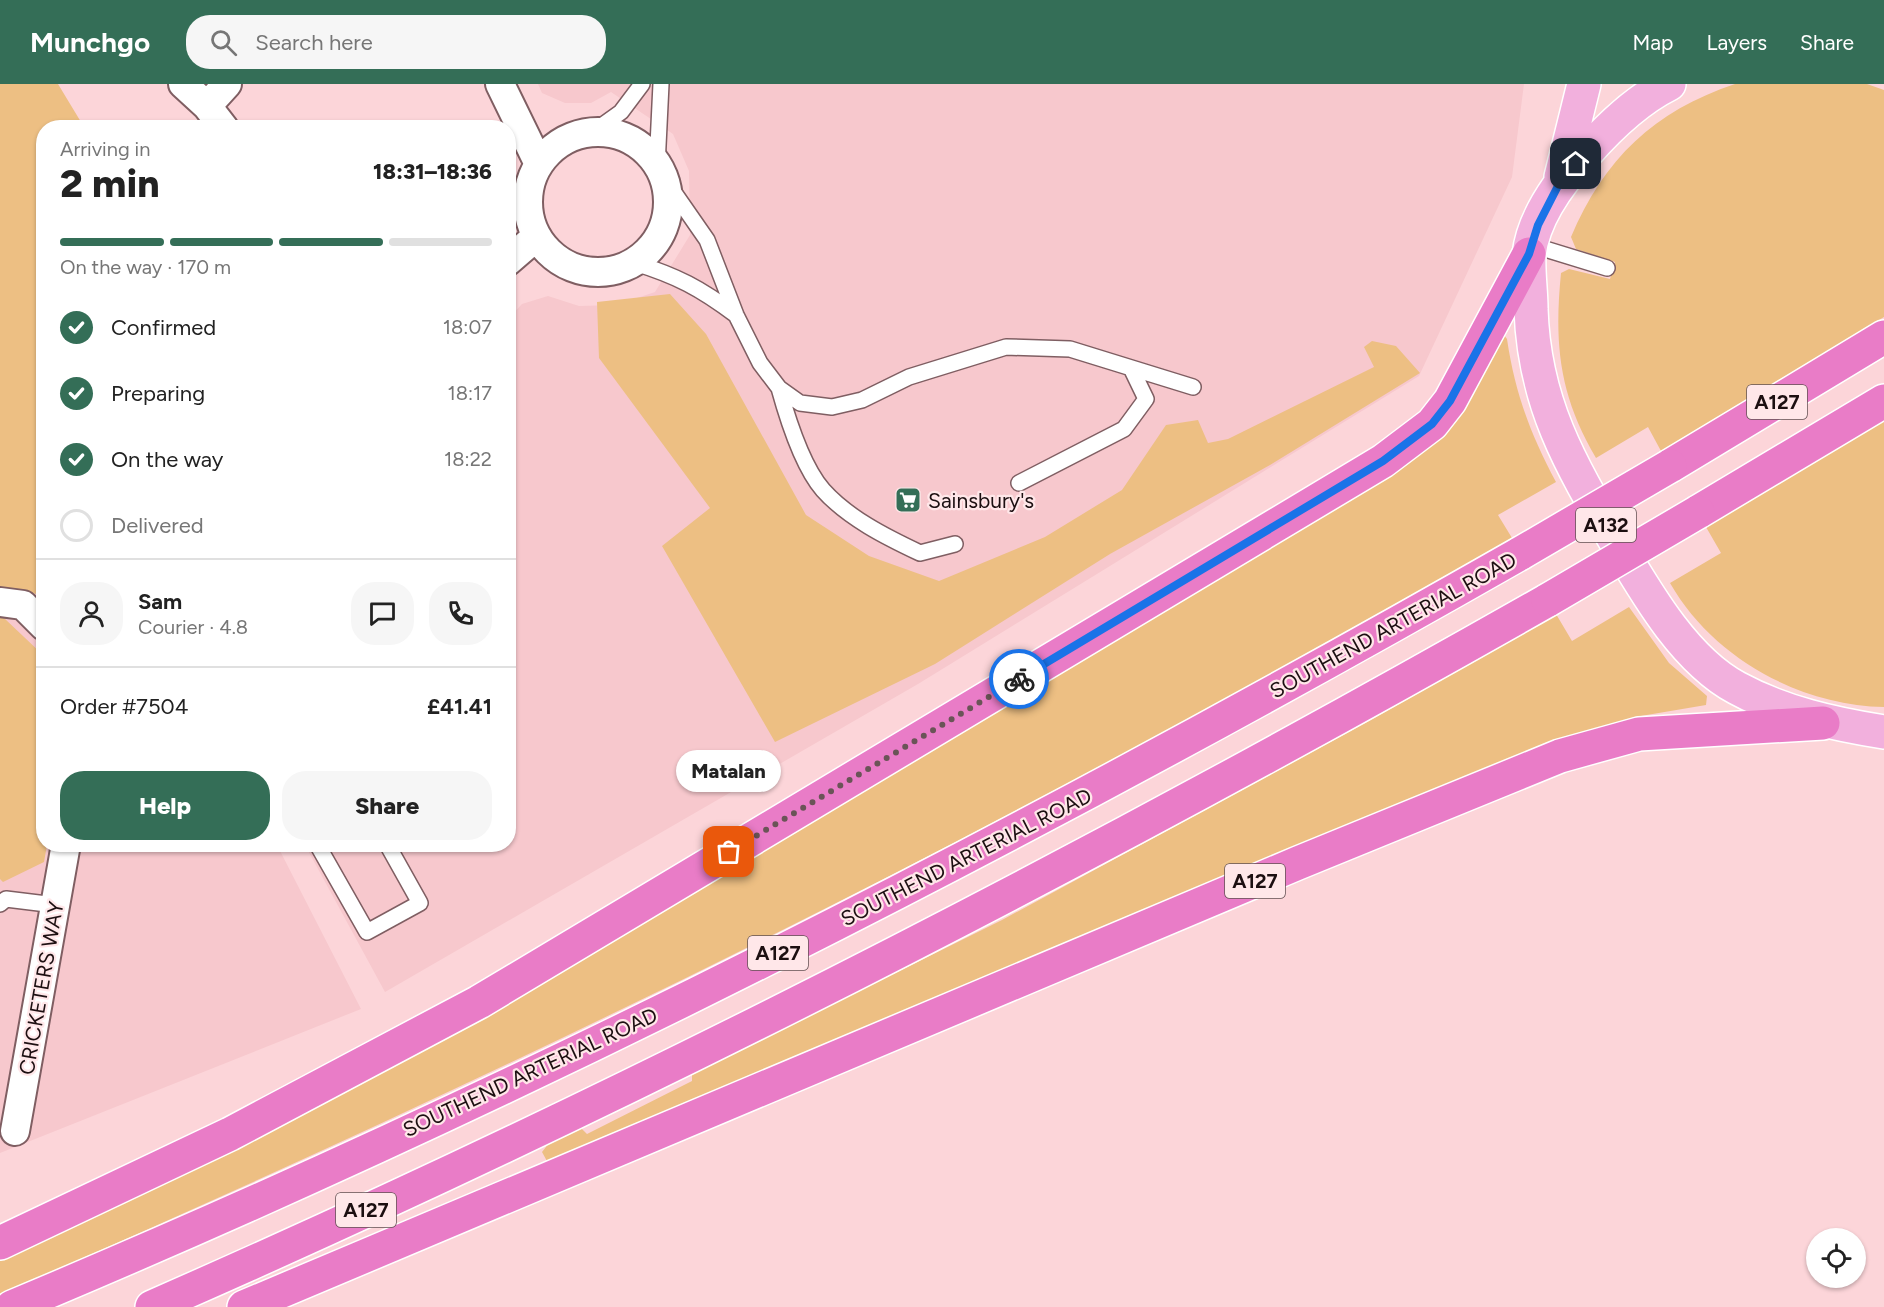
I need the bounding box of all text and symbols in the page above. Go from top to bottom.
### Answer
search box [186,15,606,69]
text: Munchgo [30,25,150,59]
icon: search [207,26,240,59]
text: Search here [255,29,373,56]
text: Map [1633,30,1673,55]
text: Layers [1706,30,1767,55]
text: Share [1800,30,1854,55]
text: Arriving in [60,137,150,161]
pin [1550,138,1601,189]
icon: home [1559,147,1592,180]
text: 18:31–18:36 [373,158,492,185]
text: 2 min [60,160,160,207]
text: On the way · 170 m [60,255,231,279]
icon: check [60,311,93,344]
text: Confirmed [111,314,216,341]
text: 18:07 [443,315,492,339]
icon: check [60,377,93,410]
text: Preparing [111,380,205,407]
text: 18:17 [447,381,492,405]
road number: A127 [1747,385,1807,419]
icon: check [60,443,93,476]
text: On the way [111,446,223,473]
text: 18:22 [444,447,492,471]
supermarket icon: Sainsbury's [893,485,923,515]
place label: Sainsbury's [928,488,1034,513]
road number: A132 [1576,508,1636,542]
text: Delivered [111,512,204,539]
street label: SOUTHEND ARTERIAL ROAD [1265,547,1521,703]
button: person [60,582,123,645]
button: chat [351,582,414,645]
button: phone [429,582,492,645]
text: Sam [138,588,182,615]
text: Courier · 4.8 [138,615,248,639]
courier [989,649,1049,709]
icon: bike [1003,663,1036,696]
text: Order #7504 [60,693,188,720]
text: £41.41 [427,693,492,720]
callout: Matalan [676,750,782,792]
text: Matalan [691,759,766,783]
button: Help [60,771,270,840]
button: Share [282,771,492,840]
street label: SOUTHEND ARTERIAL ROAD [836,783,1096,931]
pin [703,826,754,877]
icon: bag [712,835,745,868]
road number: A127 [1225,864,1285,898]
street label: CRICKETERS WAY [13,899,69,1077]
road number: A127 [748,936,808,970]
street label: SOUTHEND ARTERIAL ROAD [399,1002,661,1142]
road number: A127 [336,1193,396,1227]
map controls [1806,1228,1866,1288]
button: locate [1806,1228,1866,1288]

